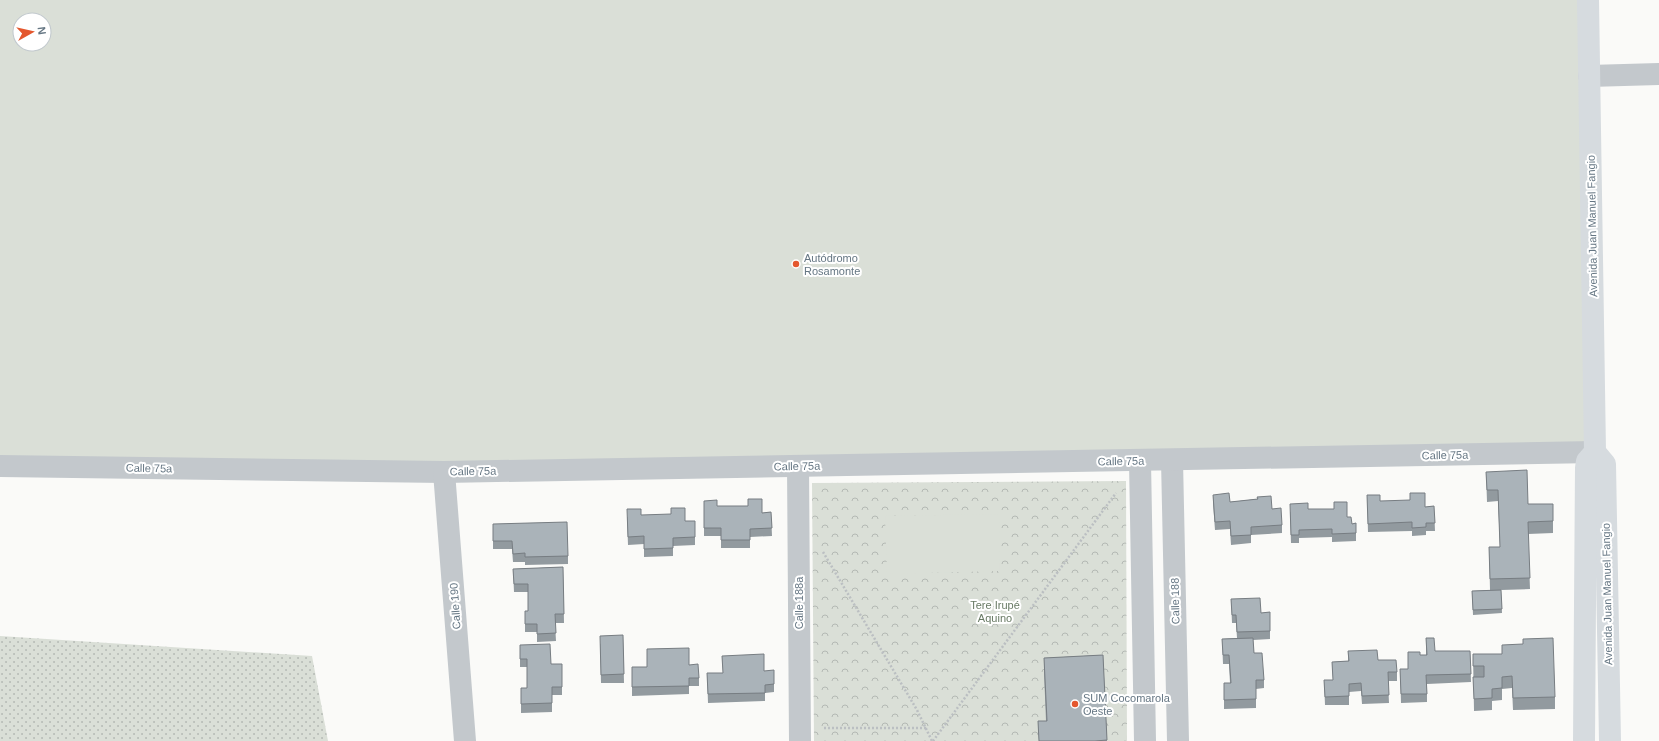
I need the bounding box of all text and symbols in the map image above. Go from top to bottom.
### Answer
north arrow [12,12,52,52]
text: N [35,26,48,35]
street label: Avenida Juan Manuel Fangio [1585,155,1599,297]
place label: Autódromo Rosamonte [804,252,860,277]
marker: Autódromo Rosamonte [791,259,801,269]
street label: Calle 75a [1422,449,1469,461]
street label: Calle 75a [1098,455,1145,467]
street label: Calle 75a [774,460,821,472]
street label: Calle 75a [126,462,173,474]
street label: Calle 75a [450,465,497,477]
street label: Avenida Juan Manuel Fangio [1600,523,1614,665]
street label: Calle 188a [793,576,805,629]
street label: Calle 188 [1169,578,1181,624]
street label: Calle 190 [447,582,463,630]
park label: Tere Irupé Aquino [970,599,1020,624]
place label: SUM Cocomarola Oeste [1083,692,1171,717]
marker: SUM Cocomarola Oeste [1070,699,1080,709]

